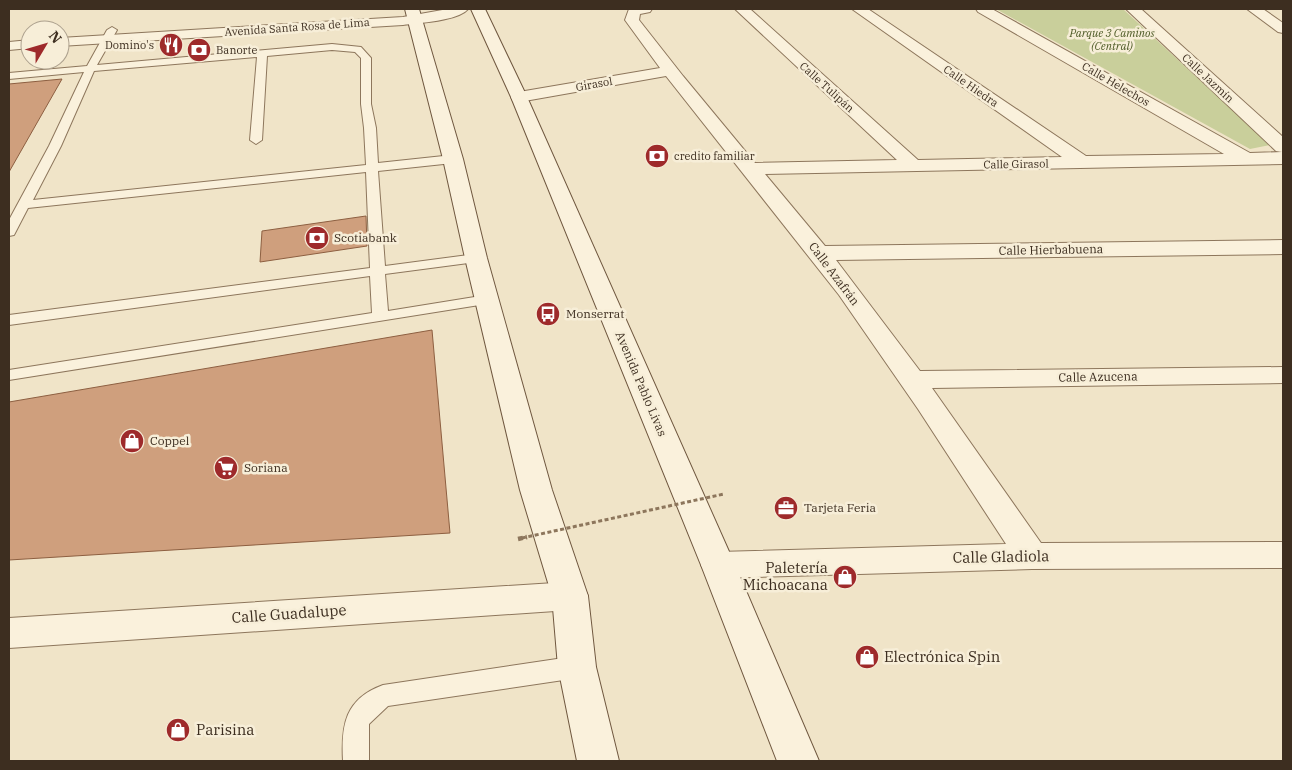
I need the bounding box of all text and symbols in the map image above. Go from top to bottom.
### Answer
street label: Avenida Santa Rosa de Lima [224,15,370,39]
north arrow [20,20,70,70]
park label: Parque 3 Caminos (Central) [1068,26,1155,53]
text: N [45,27,66,47]
restaurant icon: Domino's [158,32,184,58]
bank icon: Banorte [186,37,212,63]
place label: Domino's [105,38,154,52]
place label: Banorte [216,43,257,57]
street label: Calle Jazmín [1179,50,1237,106]
street label: Calle Tulipán [797,59,857,115]
street label: Calle Helechos [1080,59,1152,109]
street label: Calle Hiedra [941,62,1001,110]
street label: Girasol [574,74,614,94]
bank icon: credito familiar [644,143,670,169]
place label: credito familiar [674,149,755,163]
street label: Calle Girasol [983,156,1049,172]
bank icon: Scotiabank [304,225,330,251]
place label: Scotiabank [334,230,397,245]
street label: Calle Azafrán [806,239,863,309]
street label: Calle Hierbabuena [999,241,1104,258]
bus stop icon: Monserrat [535,301,561,327]
place label: Monserrat [566,306,625,321]
street label: Avenida Pablo Livas [613,329,670,439]
street label: Calle Azucena [1058,368,1138,385]
shop icon: Coppel [119,428,145,454]
place label: Coppel [150,433,190,448]
supermarket icon: Soriana [213,455,239,481]
place label: Soriana [244,460,288,475]
office icon: Tarjeta Feria [773,495,799,521]
place label: Tarjeta Feria [804,500,876,515]
street label: Calle Gladiola [952,546,1050,567]
place label: Paletería Michoacana [743,558,828,594]
shop icon: Paletería Michoacana [832,564,858,590]
street label: Calle Guadalupe [231,600,347,627]
shop icon: Electrónica Spin [854,644,880,670]
place label: Electrónica Spin [884,647,1001,666]
shop icon: Parisina [165,717,191,743]
place label: Parisina [196,720,255,739]

